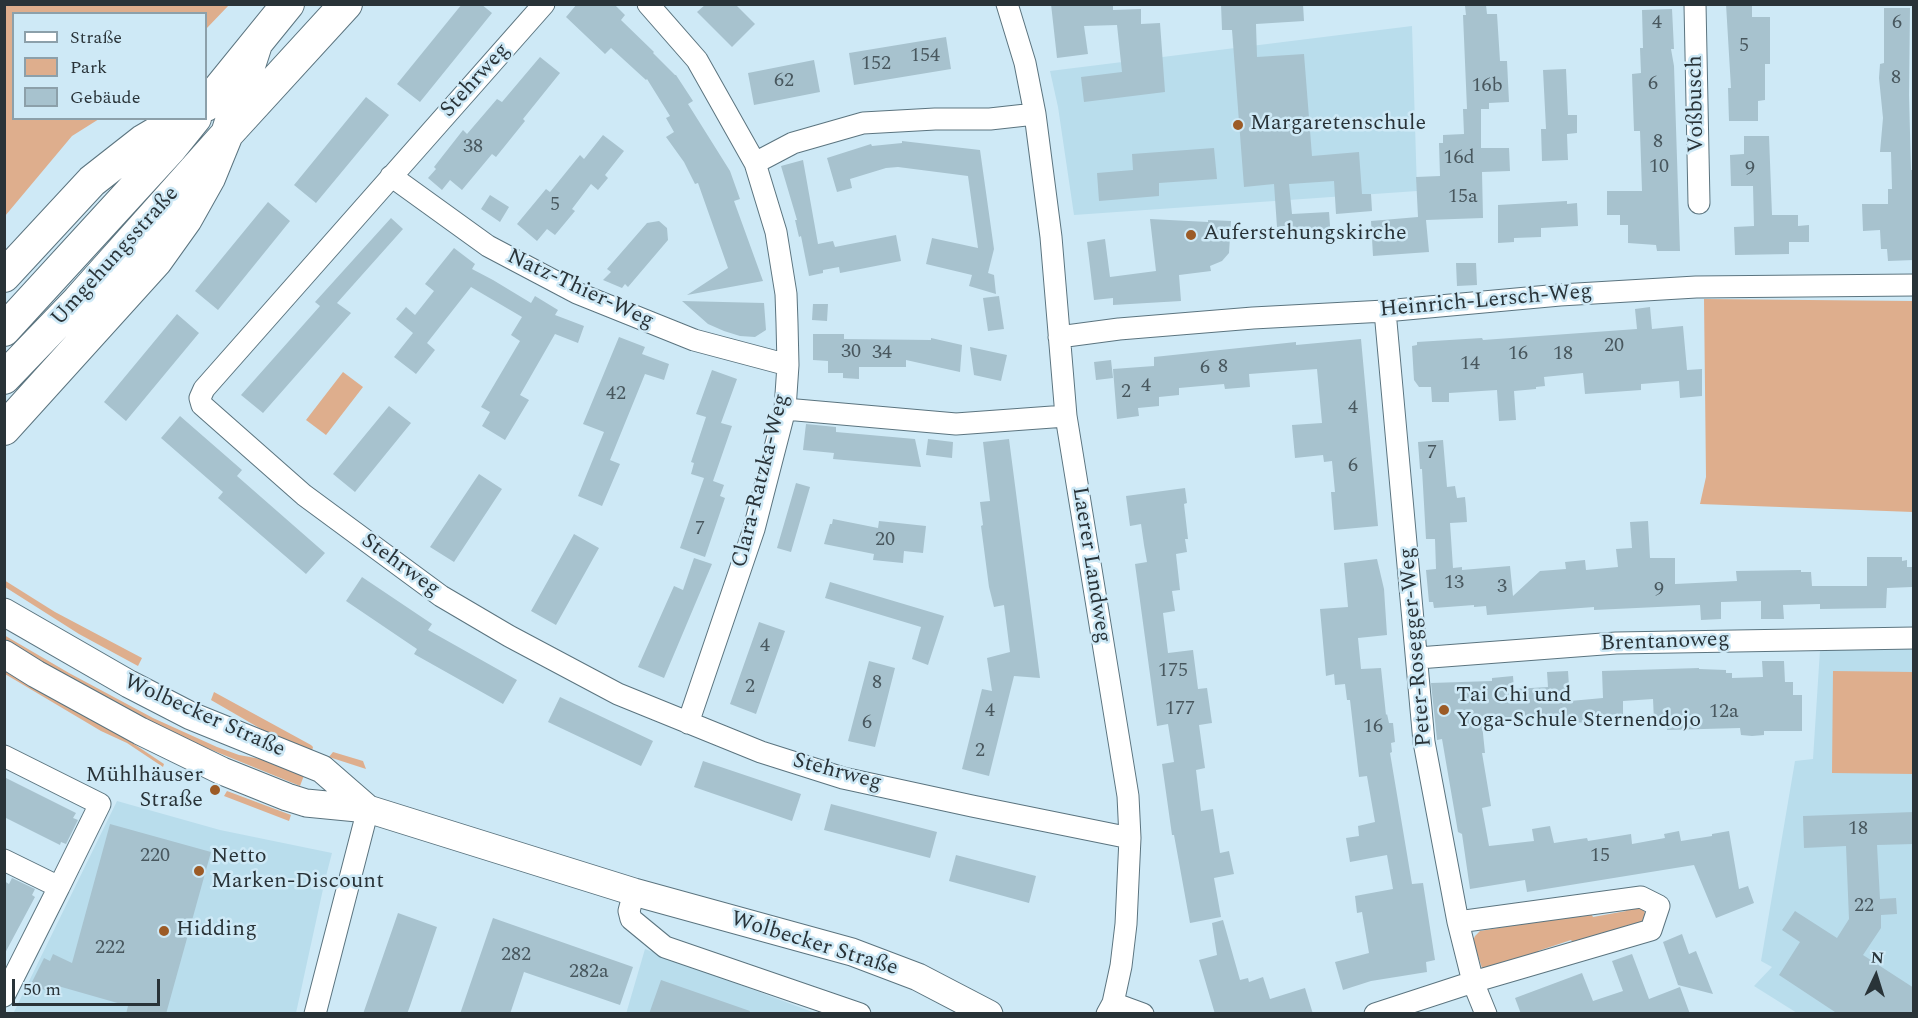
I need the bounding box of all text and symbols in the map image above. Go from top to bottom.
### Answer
legend [12,12,207,120]
house number: 4 [1652,12,1662,36]
house number: 6 [1892,12,1902,36]
text: Straße [70,24,122,51]
house number: 5 [1739,35,1749,59]
street label: Stehrweg [436,38,516,124]
house number: 154 [910,45,940,69]
house number: 152 [861,53,891,77]
text: Park [70,54,107,81]
street label: Voßbusch [1683,55,1711,153]
house number: 8 [1891,67,1901,91]
house number: 62 [774,70,794,94]
house number: 6 [1648,73,1658,97]
house number: 16b [1471,75,1503,99]
text: Gebäude [70,84,140,111]
place label: Margaretenschule [1250,112,1426,138]
marker: Margaretenschule [1231,118,1245,132]
house number: 8 [1653,131,1663,155]
house number: 38 [463,136,483,160]
house number: 16d [1443,147,1475,171]
house number: 10 [1649,156,1669,180]
house number: 9 [1745,158,1755,182]
street label: Umgehungsstraße [46,182,186,332]
house number: 15a [1448,186,1478,210]
house number: 5 [550,194,560,218]
place label: Auferstehungskirche [1203,222,1407,248]
marker: Auferstehungskirche [1184,228,1198,242]
street label: Natz-Thier-Weg [502,244,658,336]
street label: Heinrich-Lersch-Weg [1379,280,1593,324]
house number: 20 [1604,335,1624,359]
house number: 30 [841,341,861,365]
house number: 34 [872,342,892,366]
house number: 16 [1508,343,1528,367]
house number: 18 [1553,343,1573,367]
house number: 14 [1460,353,1480,377]
house number: 8 [1218,356,1228,380]
house number: 6 [1200,357,1210,381]
house number: 4 [1141,375,1151,399]
house number: 2 [1121,381,1131,405]
house number: 42 [606,383,626,407]
street label: Clara-Ratzka-Weg [728,391,796,571]
house number: 4 [1348,397,1358,421]
house number: 7 [1427,442,1437,466]
house number: 6 [1348,455,1358,479]
street label: Laerer Landweg [1065,485,1115,645]
house number: 7 [695,518,705,542]
street label: Stehrweg [355,529,445,603]
house number: 20 [875,529,895,553]
street label: Peter-Rosegger-Weg [1395,546,1439,748]
house number: 13 [1444,572,1464,596]
house number: 3 [1497,576,1507,600]
house number: 9 [1654,579,1664,603]
street label: Brentanoweg [1600,628,1730,658]
house number: 4 [760,635,770,659]
house number: 175 [1158,660,1188,684]
street label: Wolbecker Straße [119,670,289,764]
house number: 8 [872,672,882,696]
house number: 2 [745,676,755,700]
place label: Tai Chi und Yoga-Schule Sternendojo [1456,684,1701,736]
house number: 177 [1165,698,1195,722]
house number: 4 [985,700,995,724]
house number: 12a [1709,701,1739,725]
marker: Tai Chi und Yoga-Schule Sternendojo [1437,703,1451,717]
house number: 6 [862,712,872,736]
house number: 16 [1363,716,1383,740]
house number: 2 [975,740,985,764]
street label: Stehrweg [790,748,884,798]
place label: Mühlhäuser Straße [86,764,203,816]
marker: Mühlhäuser Straße [208,783,222,797]
house number: 18 [1848,818,1868,842]
house number: 220 [140,845,170,869]
place label: Netto Marken-Discount [211,845,384,896]
house number: 15 [1590,845,1610,869]
marker: Netto Marken-Discount [192,864,206,878]
house number: 22 [1854,895,1874,919]
street label: Wolbecker Straße [727,907,901,983]
place label: Hidding [176,918,257,944]
marker: Hidding [157,924,171,938]
house number: 222 [95,937,125,961]
house number: 282 [501,944,531,968]
north arrow [1846,946,1906,1006]
text: N [1870,946,1885,970]
house number: 282a [569,961,609,985]
scale bar [15,967,164,1005]
text: 50 m [23,976,61,1003]

